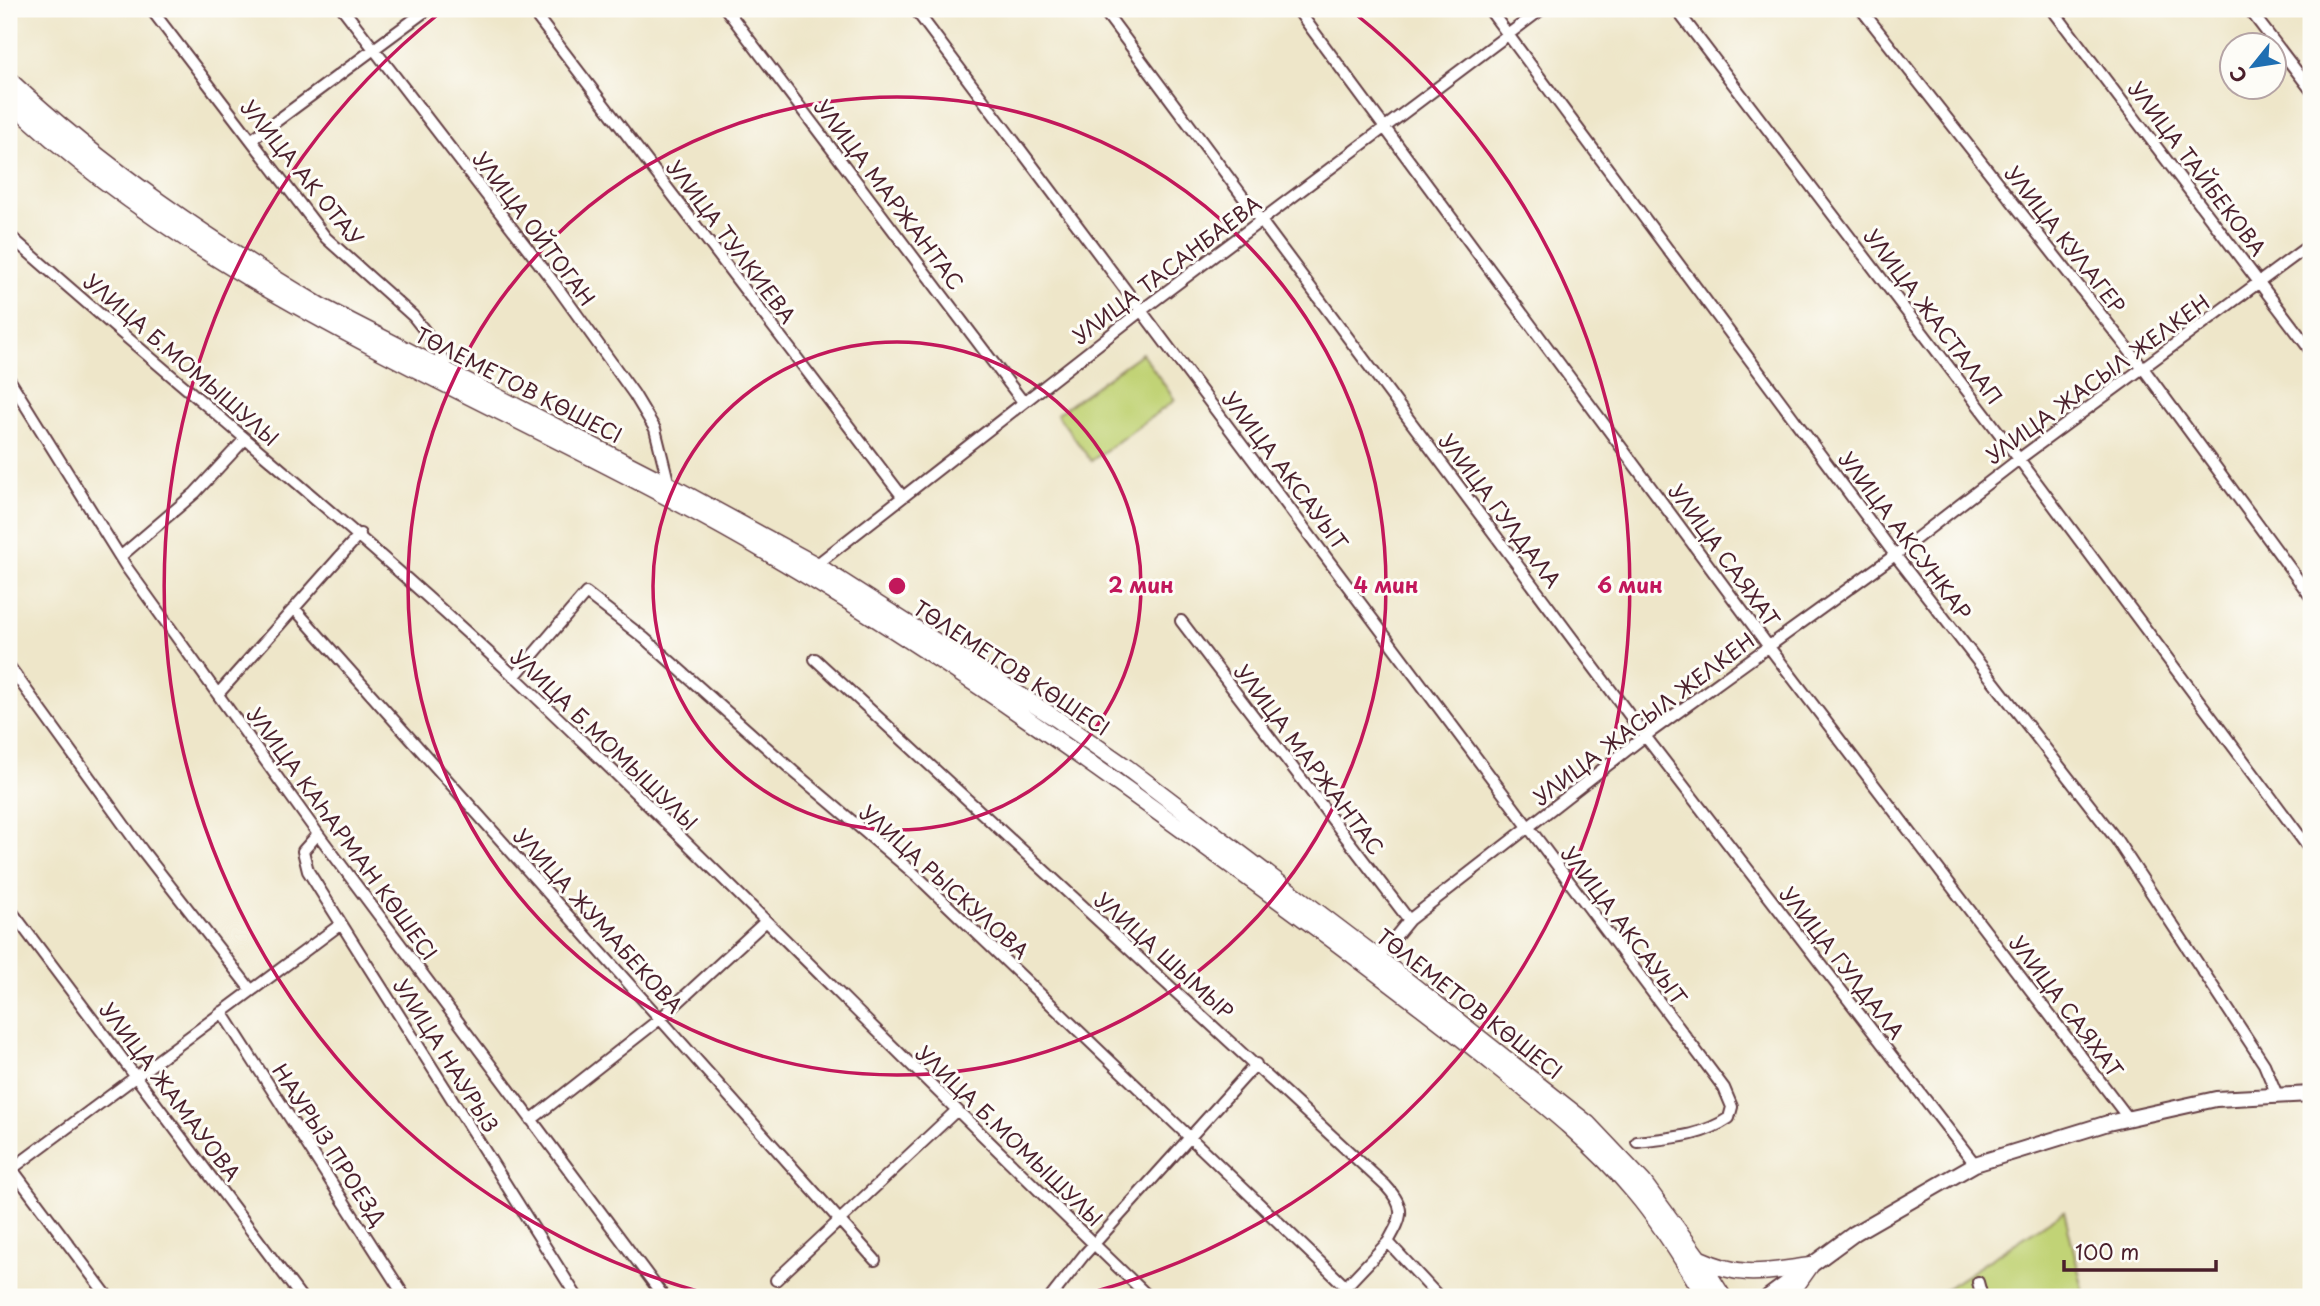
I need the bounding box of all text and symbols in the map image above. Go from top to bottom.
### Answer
north arrow [2218,32,2288,102]
text: С [2222,62,2253,88]
street label: УЛИЦА ТАЙБЕКОВА [2121,74,2275,262]
street label: УЛИЦА АК ОТАУ [234,92,372,252]
street label: УЛИЦА МАРЖАНТАС [807,92,973,296]
street label: УЛИЦА ОЙТОГАН [466,144,604,312]
street label: УЛИЦА ТУЛКИЕВА [660,152,804,330]
street label: УЛИЦА КУЛАГЕР [1998,158,2134,320]
street label: УЛИЦА ТАСАНБАЕВА [1065,187,1267,351]
street label: УЛИЦА ЖАСТАЛАП [1857,221,2011,411]
street label: УЛИЦА Б.МОМЫШУЛЫ [77,265,287,453]
street label: УЛИЦА ЖАСЫЛ ЖЕЛКЕН [1978,286,2216,470]
street label: ТӨЛЕМЕТОВ КӨШЕСІ [410,318,628,450]
street label: УЛИЦА АКСАУЫТ [1215,384,1357,557]
street label: УЛИЦА ГУЛДАЛА [1432,426,1570,594]
street label: УЛИЦА АКСУНКАР [1832,444,1980,626]
street label: УЛИЦА САЯХАТ [1662,476,1789,634]
text: 2 мин [1108,568,1174,600]
text: 4 мин [1353,568,1419,600]
text: 6 мин [1597,568,1663,600]
centre of rings [885,574,909,598]
street label: ТӨЛЕМЕТОВ КӨШЕСІ [907,591,1117,743]
street label: УЛИЦА ЖАСЫЛ ЖЕЛКЕН [1525,624,1761,812]
street label: УЛИЦА Б.МОМЫШУЛЫ [504,641,706,837]
street label: УЛИЦА МАРЖАНТАС [1227,657,1393,861]
street label: УЛИЦА КАҺАРМАН КӨШЕСІ [240,700,446,966]
street label: УЛИЦА РЫСКУЛОВА [853,796,1037,966]
street label: УЛИЦА ЖУМАБЕКОВА [507,820,691,1020]
street label: УЛИЦА АКСАУЫТ [1554,839,1696,1012]
street label: УЛИЦА ГУЛДАЛА [1773,879,1913,1045]
street label: УЛИЦА ШЫМЫР [1088,884,1242,1026]
street label: ТӨЛЕМЕТОВ КӨШЕСІ [1370,920,1570,1086]
street label: УЛИЦА САЯХАТ [2003,928,2132,1084]
street label: УЛИЦА НАУРЫЗ [387,972,507,1138]
street label: УЛИЦА ЖАМАУОВА [93,995,249,1187]
street label: УЛИЦА Б.МОМЫШУЛЫ [909,1037,1111,1233]
street label: НАУРЫЗ ПРОЕЗД [265,1056,395,1232]
scale bar [2064,1229,2217,1273]
text: 100 m [2075,1235,2139,1267]

